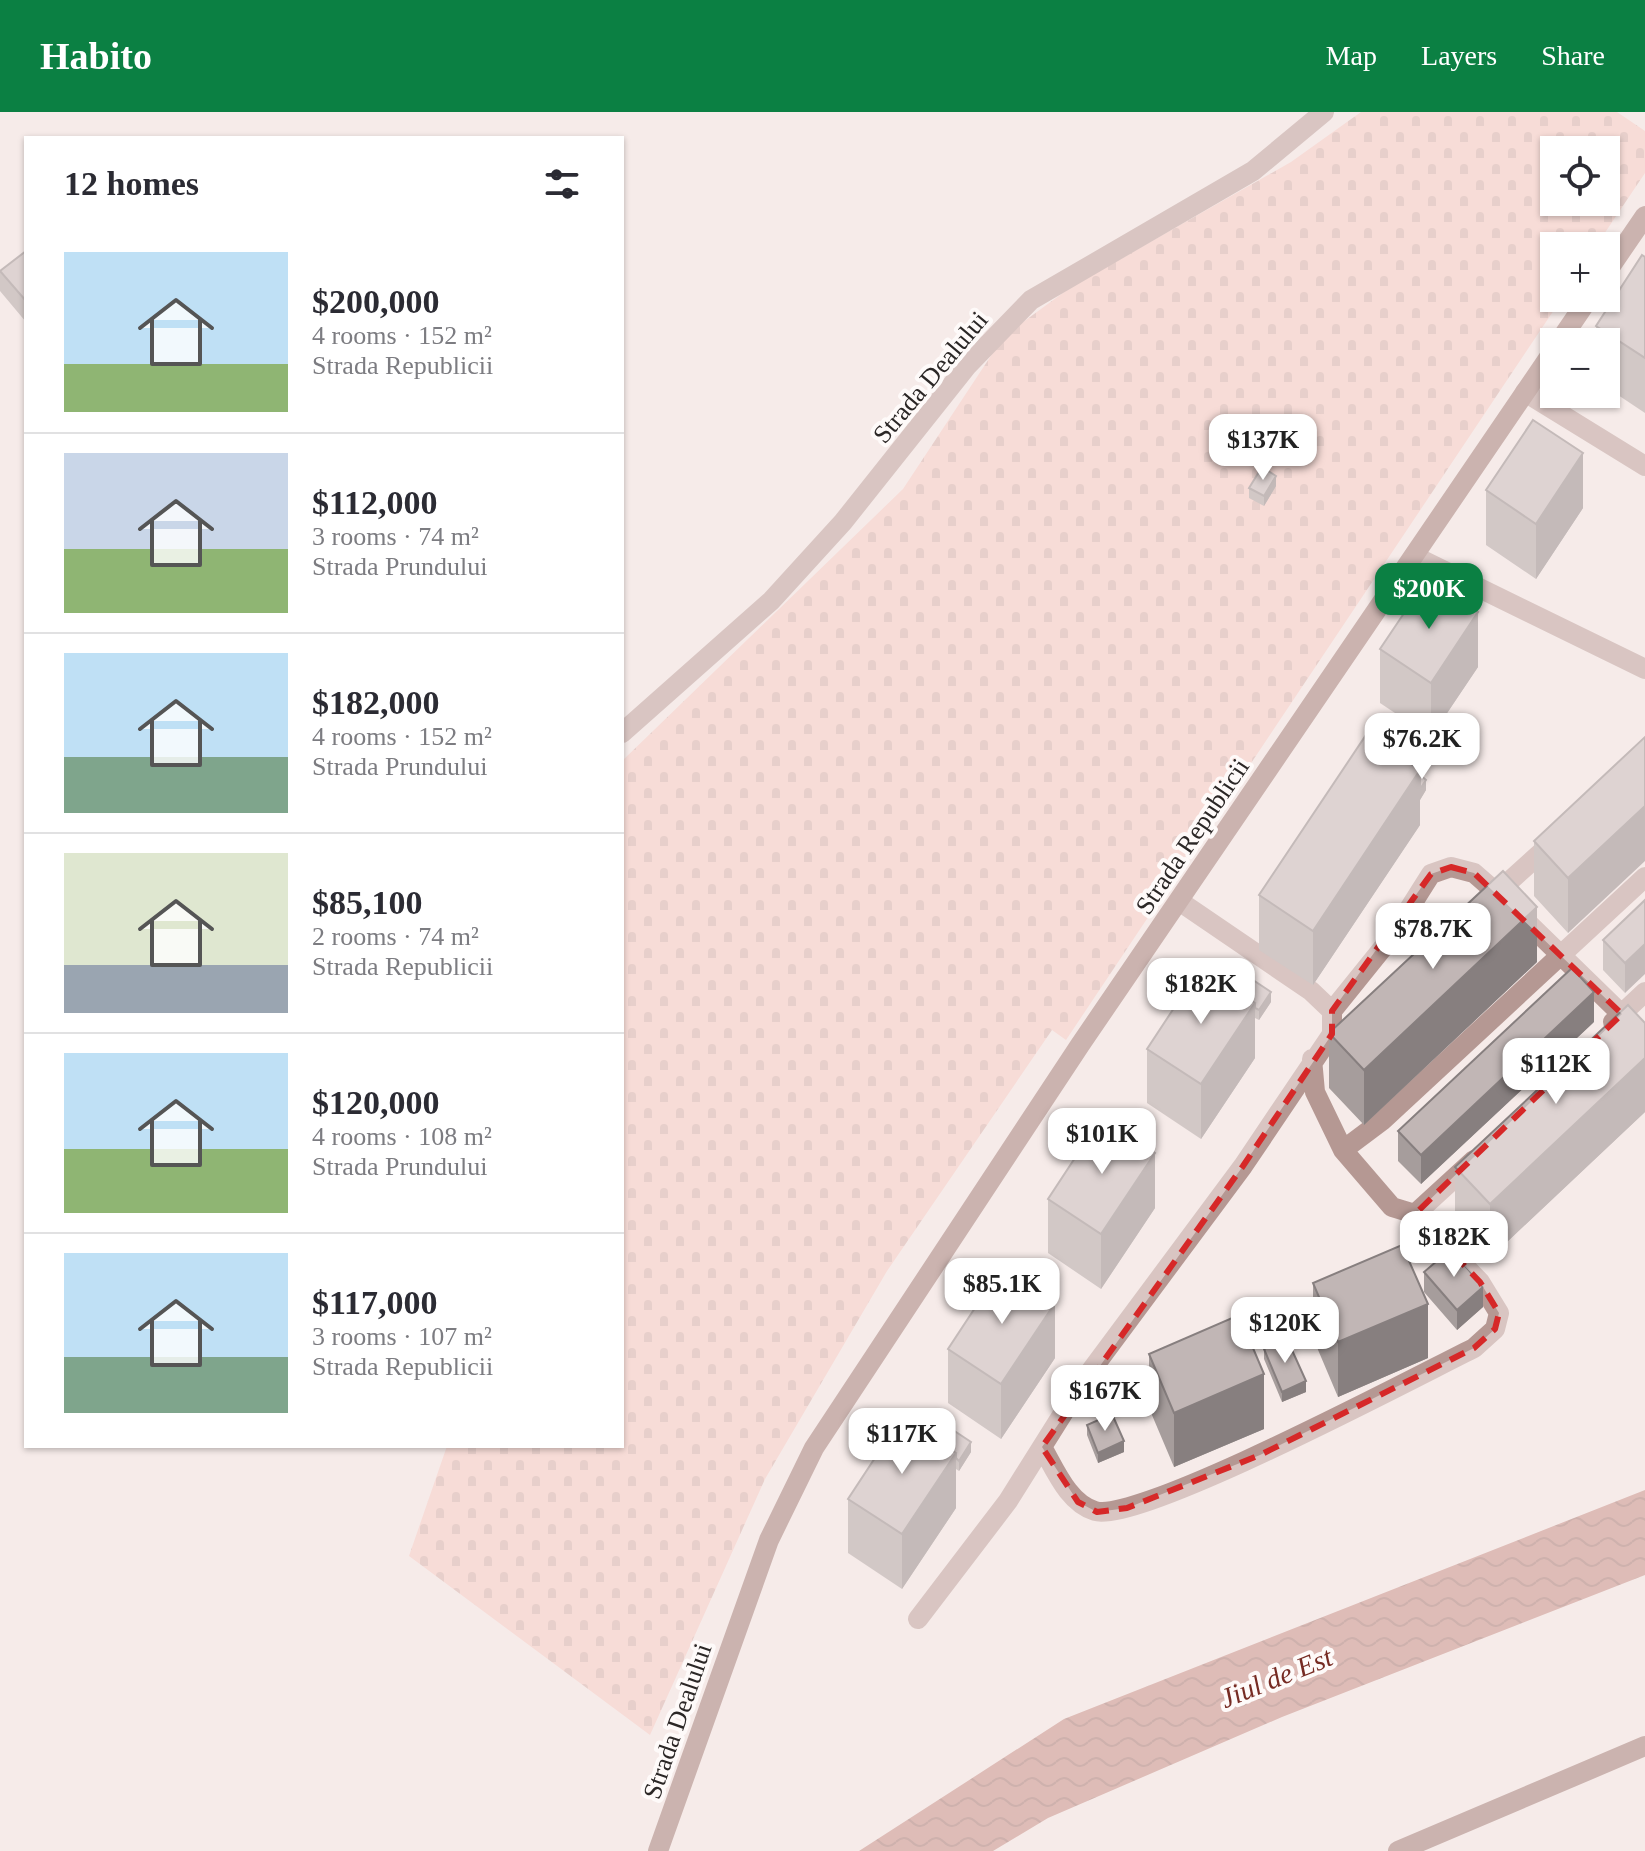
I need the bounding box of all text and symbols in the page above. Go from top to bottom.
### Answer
text: Habito [40,35,152,77]
text: Map [1326,40,1377,71]
text: Layers [1421,40,1497,71]
text: Share [1541,40,1605,71]
map controls [1540,136,1620,408]
button: locate [1540,136,1620,216]
icon: filters [540,162,584,206]
text: 12 homes [64,165,199,202]
button: + [1540,232,1620,312]
text: $200,000 [312,283,440,320]
icon: home [128,284,224,380]
street label: Strada Dealului [867,306,994,449]
text: 4 rooms · 152 m² [312,321,492,350]
button: − [1540,328,1620,408]
text: Strada Republicii [312,351,493,380]
pin: $137K [1207,414,1319,482]
text: $137K [1227,425,1299,454]
text: $112,000 [312,484,438,521]
icon: home [128,485,224,581]
text: 3 rooms · 74 m² [312,522,479,551]
text: Strada Prundului [312,552,488,581]
pin: $200K [1373,563,1485,631]
text: $200K [1393,574,1465,603]
text: $182,000 [312,684,440,721]
icon: home [128,685,224,781]
pin: $76.2K [1357,713,1487,781]
text: 4 rooms · 152 m² [312,722,492,751]
text: $76.2K [1383,724,1461,753]
text: Strada Prundului [312,752,488,781]
street label: Strada Republicii [1130,753,1255,920]
text: $85,100 [312,884,423,921]
icon: home [128,885,224,981]
pin: $78.7K [1368,903,1498,971]
text: $78.7K [1394,914,1472,943]
text: 2 rooms · 74 m² [312,922,479,951]
text: Strada Republicii [312,952,493,981]
pin: $182K [1145,958,1257,1026]
text: $182K [1165,969,1237,998]
pin: $112K [1500,1038,1612,1106]
text: $112K [1521,1049,1591,1078]
text: $120,000 [312,1084,440,1121]
icon: home [128,1085,224,1181]
pin: $101K [1046,1108,1158,1176]
text: $101K [1066,1119,1138,1148]
text: 4 rooms · 108 m² [312,1122,492,1151]
text: Strada Prundului [312,1152,488,1181]
pin: $182K [1398,1211,1510,1279]
text: $182K [1418,1222,1490,1251]
pin: $85.1K [937,1258,1067,1326]
text: $85.1K [963,1269,1041,1298]
text: $117,000 [312,1284,438,1321]
icon: home [128,1285,224,1381]
pin: $120K [1229,1297,1341,1365]
text: $120K [1249,1308,1321,1337]
text: 3 rooms · 107 m² [312,1322,492,1351]
text: Strada Republicii [312,1352,493,1381]
pin: $167K [1049,1365,1161,1433]
text: $167K [1069,1376,1141,1405]
pin: $117K [846,1408,958,1476]
text: $117K [867,1419,937,1448]
street label: Strada Dealului [637,1640,718,1803]
water label: Jiul de Est [1216,1640,1338,1714]

